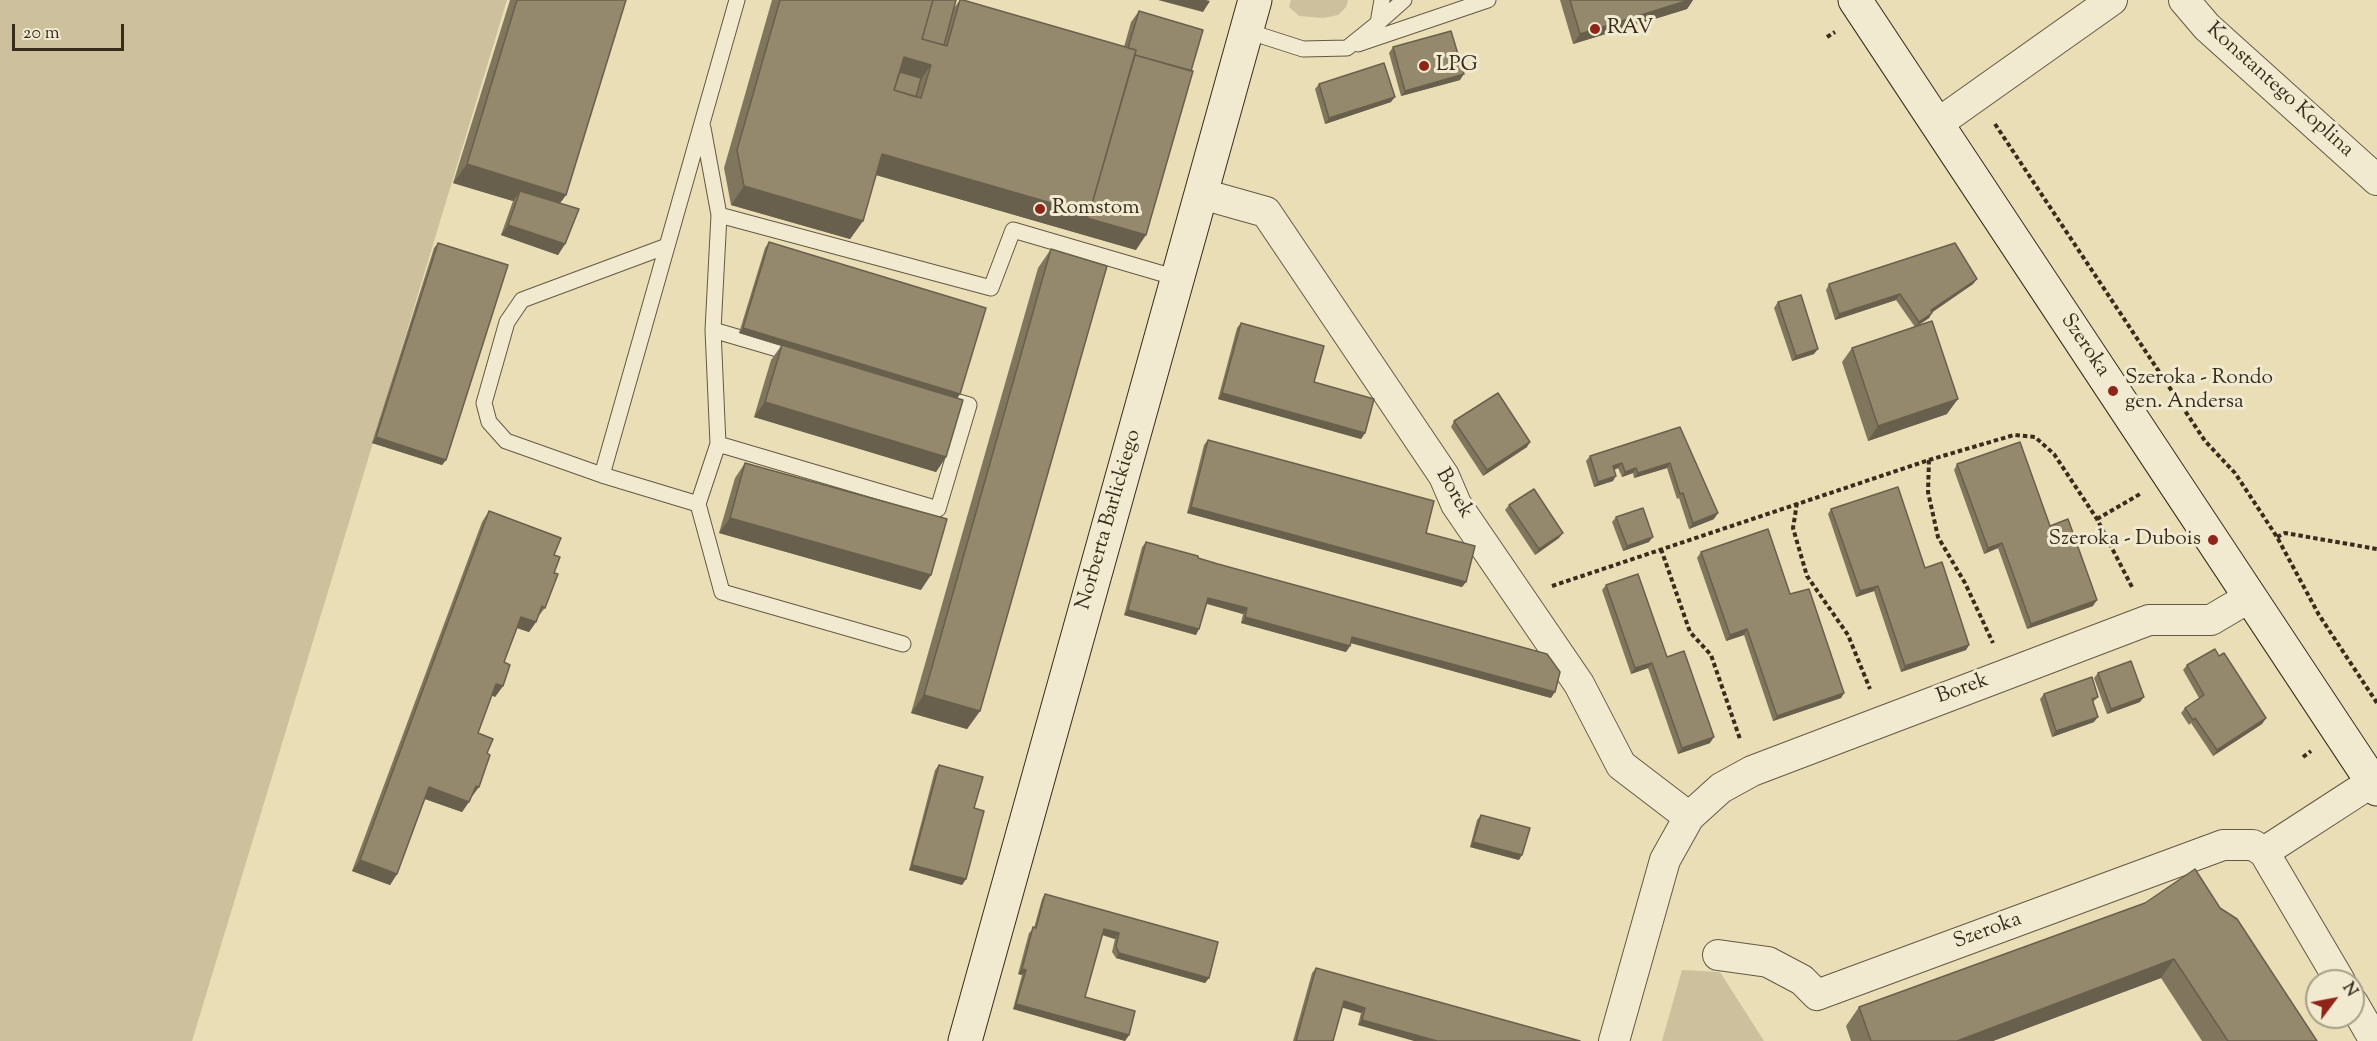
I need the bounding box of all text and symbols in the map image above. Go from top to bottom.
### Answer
scale bar [15,12,128,50]
place label: RAV [1607,16,1653,42]
street label: Konstantego Koplina [2200,18,2358,164]
text: 20 m [23,21,60,47]
marker: RAV [1588,22,1602,36]
place label: LPG [1436,53,1478,79]
marker: LPG [1417,59,1431,73]
place label: Romstom [1052,196,1140,222]
marker: Romstom [1033,202,1047,216]
street label: Szeroka [2054,310,2114,382]
place label: Szeroka - Rondo gen. Andersa [2125,366,2273,416]
marker: Szeroka - Rondo gen. Andersa [2106,384,2120,398]
street label: Norberta Barlickiego [1072,427,1148,613]
street label: Borek [1429,464,1477,524]
place label: Szeroka - Dubois [2049,527,2201,553]
marker: Szeroka - Dubois [2206,533,2220,547]
street label: Borek [1933,669,1993,711]
street label: Szeroka [1951,908,2025,956]
north arrow [2305,969,2365,1029]
text: N [2336,979,2362,1002]

